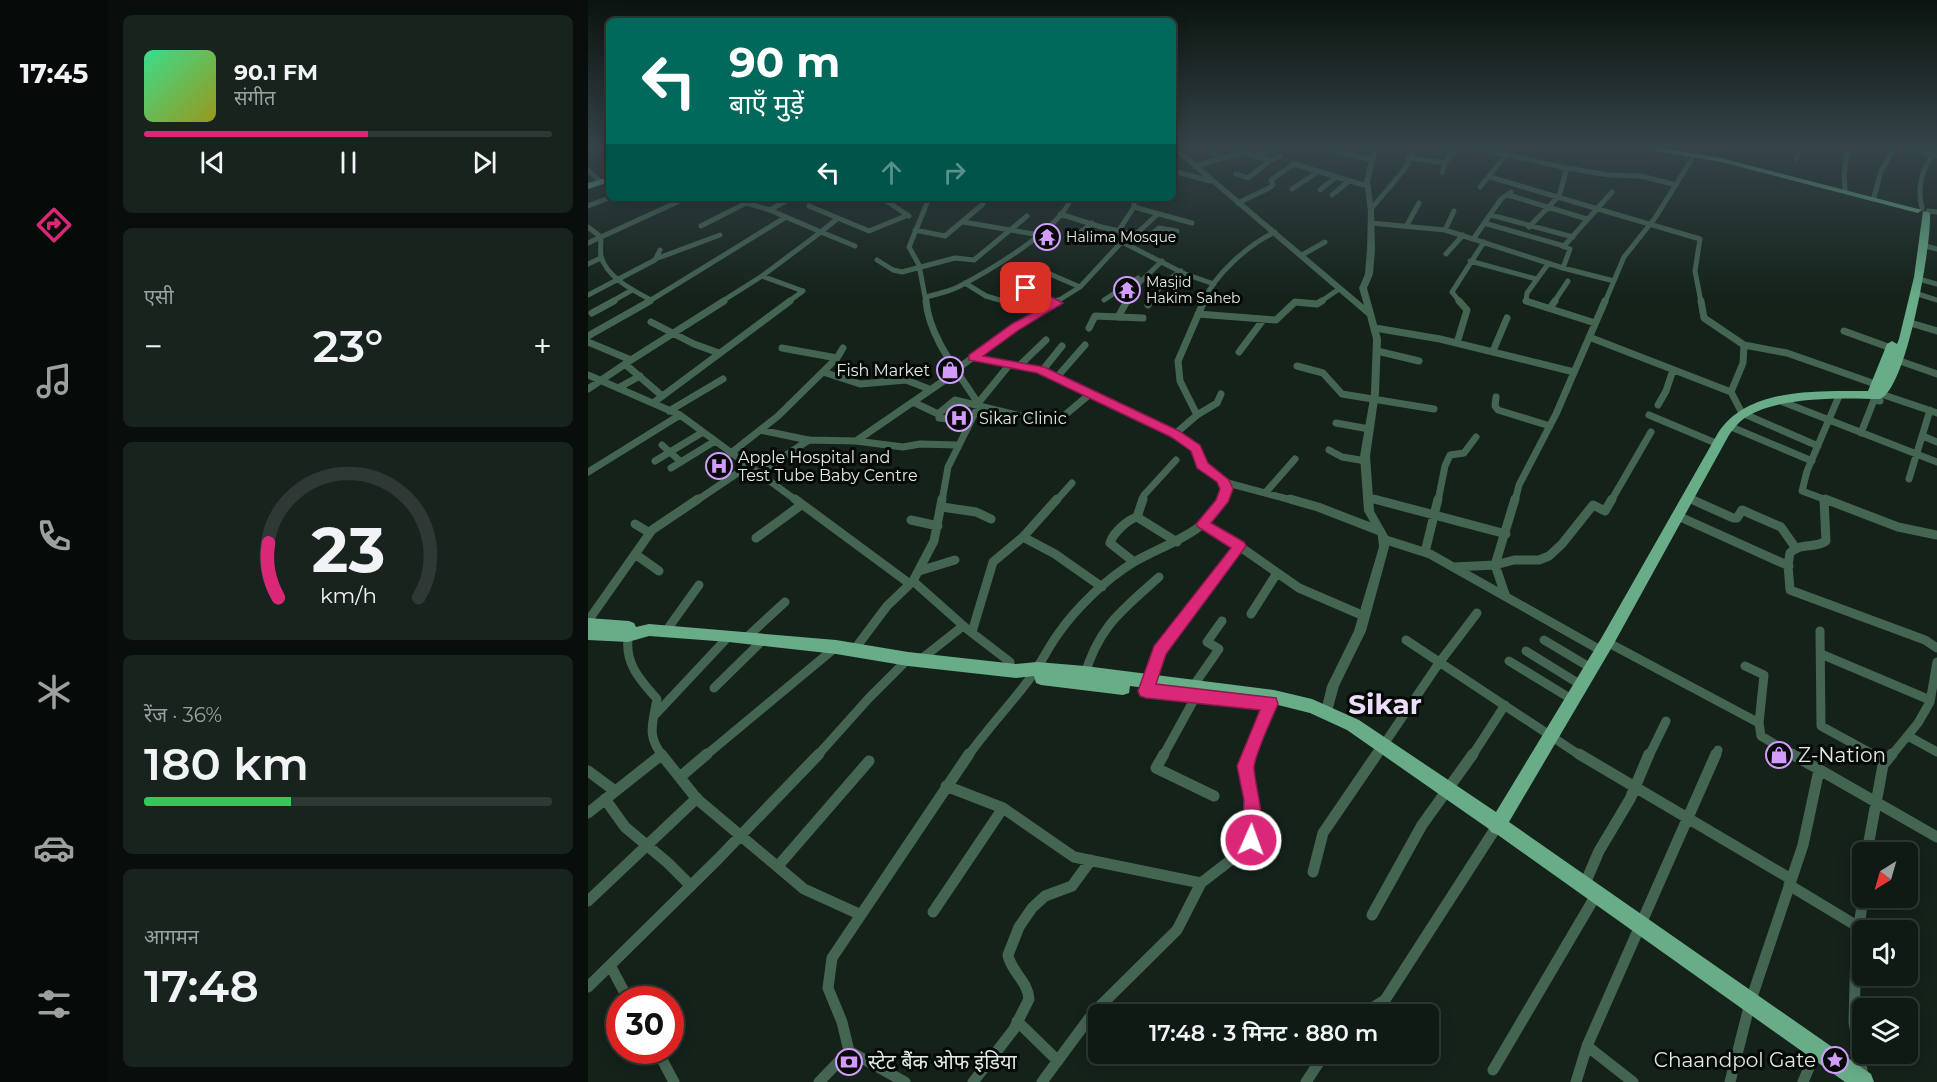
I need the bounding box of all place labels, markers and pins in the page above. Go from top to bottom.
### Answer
temple icon: Halima Mosque [1032,222,1062,252]
place label: Halima Mosque [1066,228,1176,246]
pin [1000,262,1051,313]
place label: Masjid Hakim Saheb [1146,273,1241,307]
temple icon: Masjid Hakim Saheb [1112,275,1142,305]
shop icon: Fish Market [935,355,965,385]
place label: Fish Market [836,361,930,380]
hospital icon: Sikar Clinic [944,403,974,433]
place label: Sikar Clinic [979,409,1067,428]
place label: Apple Hospital and Test Tube Baby Centre [738,448,918,485]
hospital icon: Apple Hospital and Test Tube Baby Centre [704,451,734,481]
shop icon: Z-Nation [1764,740,1794,770]
place label: Z-Nation [1798,743,1886,767]
place icon: Chaandpol Gate [1820,1045,1850,1075]
bank icon: स्टेट बेैंक ओफ इंडिया [834,1047,864,1077]
place label: Chaandpol Gate [1654,1048,1816,1072]
place label: स्टेट बेैंक ओफ इंडिया [868,1050,1018,1074]

